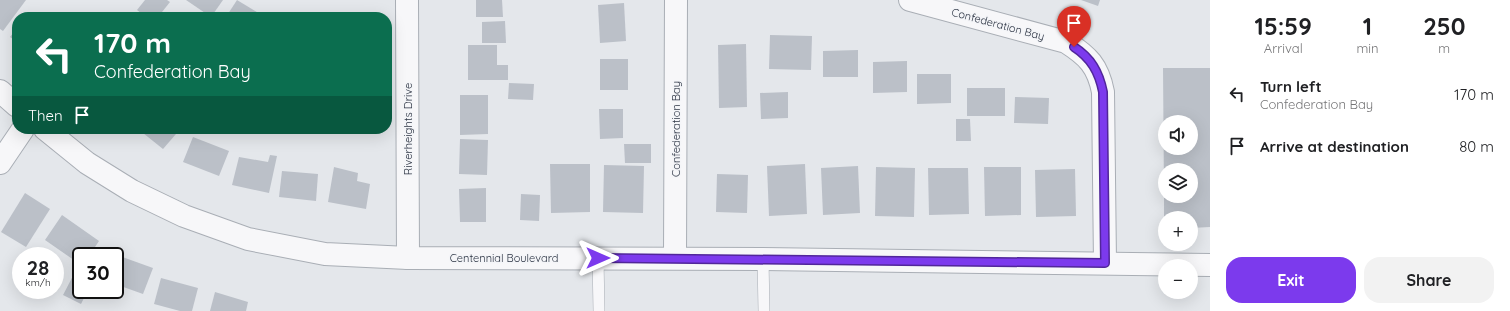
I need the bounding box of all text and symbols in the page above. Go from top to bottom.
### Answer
street label: Confederation Bay [950,5,1046,43]
pin [1057,6,1091,47]
text: 15:59 [1255,11,1312,41]
text: 1 [1363,11,1372,41]
text: 250 [1423,11,1465,41]
icon: arrive [1063,12,1085,34]
text: 170 m [94,25,171,60]
icon: left [28,28,80,80]
text: Arrival [1264,40,1303,56]
text: min [1356,40,1379,56]
text: m [1438,40,1450,56]
text: Confederation Bay [94,60,251,83]
text: Turn left [1260,77,1322,96]
street label: Confederation Bay [669,81,683,177]
street label: Riverheights Drive [401,83,415,175]
icon: left [1226,83,1248,105]
text: 170 m [1454,85,1494,104]
text: Confederation Bay [1260,96,1373,112]
icon: arrive [71,104,93,126]
text: Then [28,106,63,125]
map controls [1158,115,1198,299]
button: sound [1158,115,1198,155]
icon: arrive [1226,135,1248,157]
text: Arrive at destination [1260,137,1409,156]
text: 80 m [1459,137,1494,156]
button: layers [1158,163,1198,203]
button: + [1158,211,1198,251]
position arrow [577,237,619,279]
speed limit sign: 30 [72,247,124,299]
street label: Centennial Boulevard [450,251,558,265]
text: 28 [27,255,49,280]
button: Exit [1226,257,1356,303]
button: Share [1364,257,1494,303]
button: − [1158,259,1198,299]
text: km/h [25,276,51,289]

